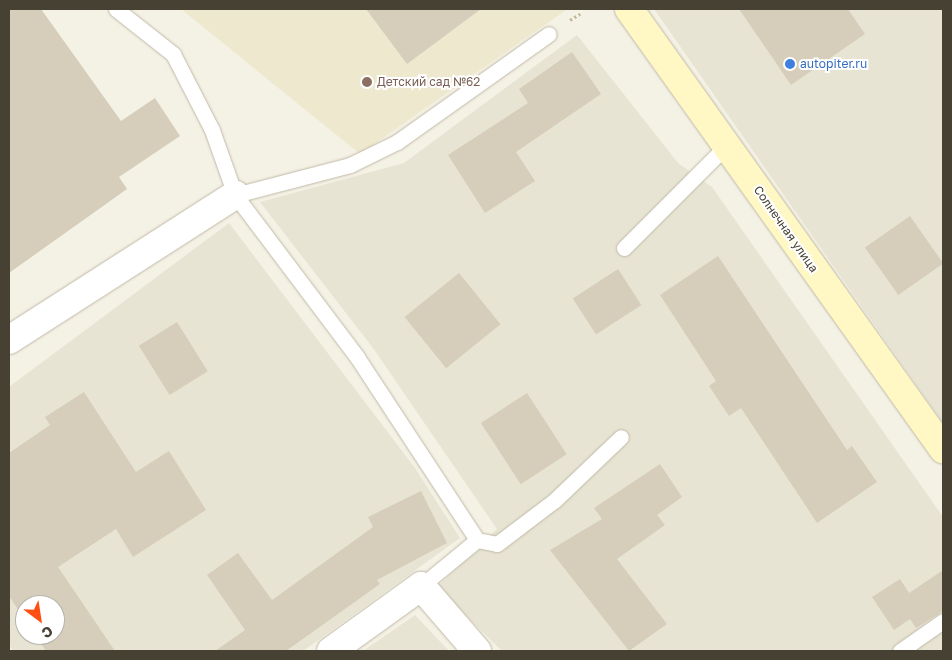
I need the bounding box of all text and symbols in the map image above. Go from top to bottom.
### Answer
place label: autopiter.ru [800,57,867,71]
marker: autopiter.ru [784,58,796,70]
place label: Детский сад №62 [377,75,480,89]
marker: Детский сад №62 [361,76,373,88]
street label: Солнечная улица [751,183,821,275]
north arrow [15,595,65,645]
text: С [39,623,56,642]

